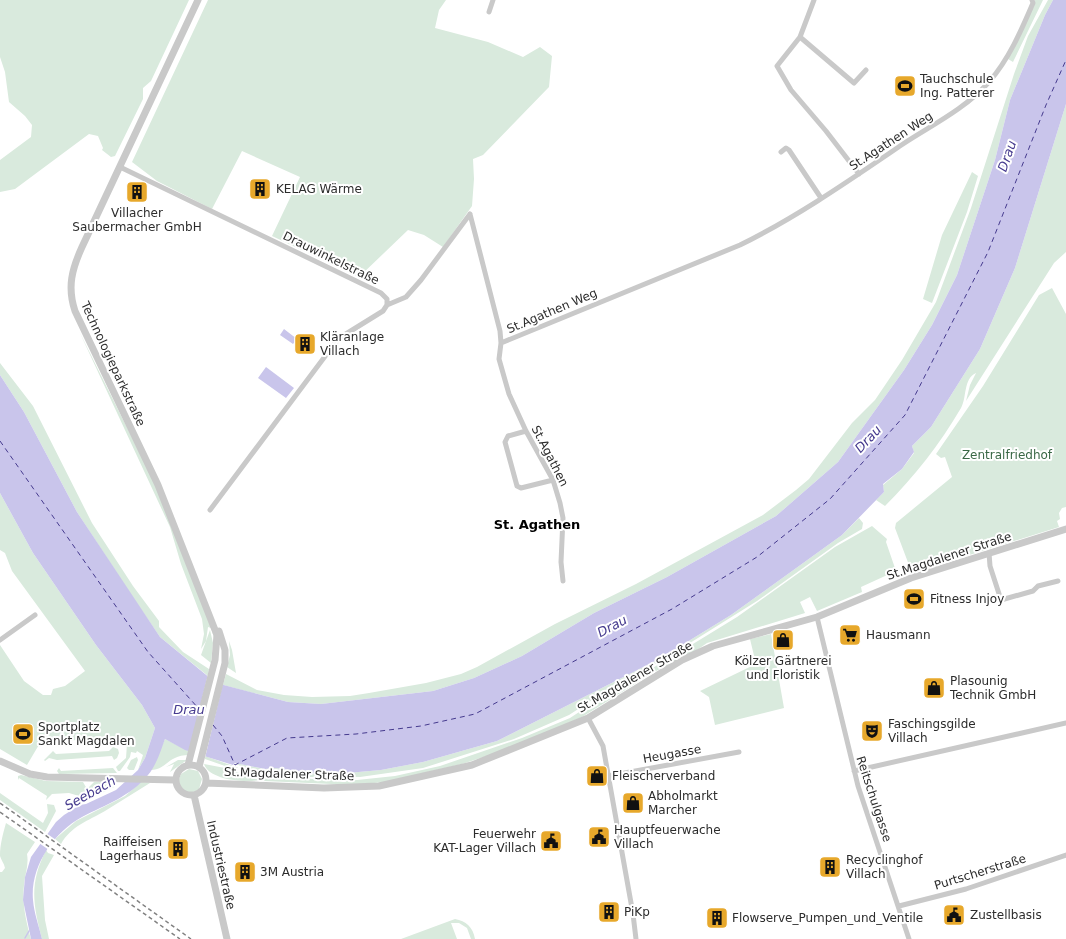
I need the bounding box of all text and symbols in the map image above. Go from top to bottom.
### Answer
place label: Tauchschule Ing. Patterer [919,72,994,100]
sports icon: Tauchschule Ing. Patterer [892,73,918,99]
street label: St.Agathen Weg [847,109,935,173]
water label: Drau [995,139,1019,173]
building icon: KELAG Wärme [247,176,273,202]
building icon: Villacher Saubermacher GmbH [124,179,150,205]
place label: KELAG Wärme [276,182,362,196]
place label: Villacher Saubermacher GmbH [72,206,202,234]
street label: Drauwinkelstraße [281,229,381,287]
street label: St.Agathen Weg [505,286,599,336]
street label: Technologieparkstraße [78,299,148,429]
place label: Kläranlage Villach [320,330,384,358]
building icon: Kläranlage Villach [292,331,318,357]
water label: Drau [852,422,884,456]
street label: St.Agathen [529,423,571,489]
park label: Zentralfriedhof [962,448,1053,462]
district label: St. Agathen [494,517,580,532]
street label: St.Magdalener Straße [885,529,1013,583]
sports icon: Fitness Injoy [901,586,927,612]
place label: Fitness Injoy [930,592,1004,606]
water label: Drau [595,612,629,640]
supermarket icon: Hausmann [837,622,863,648]
shop icon: Kölzer Gärtnerei und Floristik [770,627,796,653]
place label: Hausmann [866,628,931,642]
street label: St.Magdalener Straße [575,638,695,716]
place label: Kölzer Gärtnerei und Floristik [734,654,832,682]
place label: Plasounig Technik GmbH [949,674,1036,702]
shop icon: Plasounig Technik GmbH [921,675,947,701]
water label: Drau [173,702,205,717]
place label: Faschingsgilde Villach [888,717,976,745]
theatre icon: Faschingsgilde Villach [859,718,885,744]
place label: Sportplatz Sankt Magdalen [38,720,135,748]
sports icon: Sportplatz Sankt Magdalen [10,721,36,747]
street label: Heugasse [642,742,702,766]
street label: Reitschulgasse [854,754,894,844]
shop icon: Fleischerverband [584,763,610,789]
street label: St.Magdalener Straße [224,765,354,783]
place label: Fleischerverband [612,769,715,783]
water label: Seebach [62,773,118,813]
place label: Abholmarkt Marcher [648,789,718,817]
shop icon: Abholmarkt Marcher [620,790,646,816]
street label: Industriestraße [204,819,238,911]
place label: Hauptfeuerwache Villach [614,823,721,851]
public building icon: Hauptfeuerwache Villach [586,824,612,850]
place label: Feuerwehr KAT-Lager Villach [433,827,536,855]
public building icon: Feuerwehr KAT-Lager Villach [538,828,564,854]
place label: Raiffeisen Lagerhaus [99,835,162,863]
building icon: Raiffeisen Lagerhaus [165,836,191,862]
street label: Purtscherstraße [932,851,1028,893]
place label: Recyclinghof Villach [846,853,923,881]
building icon: Recyclinghof Villach [817,854,843,880]
building icon: 3M Austria [232,859,258,885]
place label: 3M Austria [260,865,324,879]
building icon: PiKp [596,899,622,925]
public building icon: Zustellbasis [941,902,967,928]
place label: PiKp [624,905,650,919]
building icon: Flowserve_Pumpen_und_Ventile [704,905,730,931]
place label: Zustellbasis [970,908,1042,922]
place label: Flowserve_Pumpen_und_Ventile [732,911,923,925]

